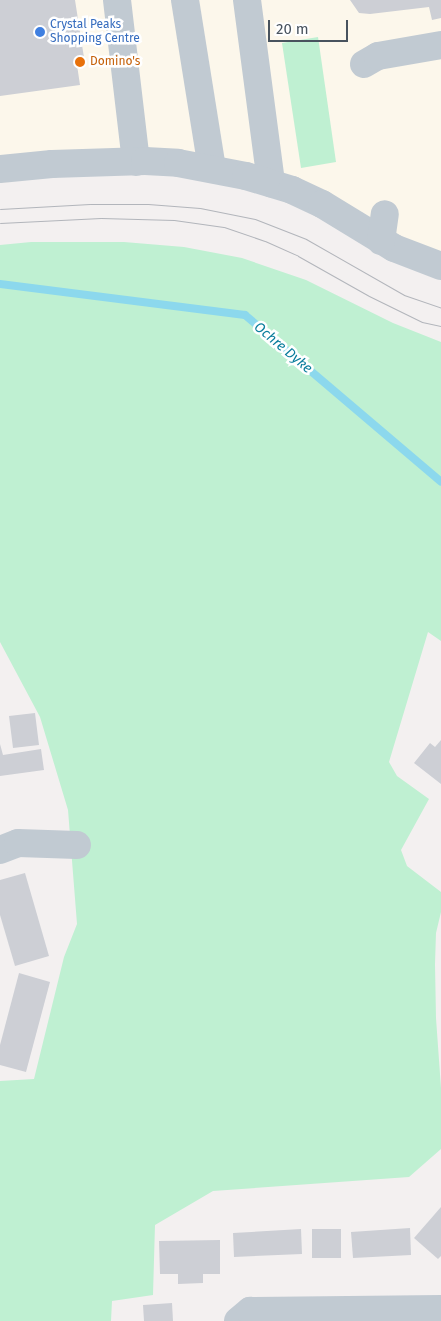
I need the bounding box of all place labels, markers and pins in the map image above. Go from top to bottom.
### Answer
place label: Crystal Peaks Shopping Centre [50,18,140,46]
marker: Crystal Peaks Shopping Centre [34,26,46,38]
place label: Domino's [90,55,140,69]
marker: Domino's [74,56,86,68]

